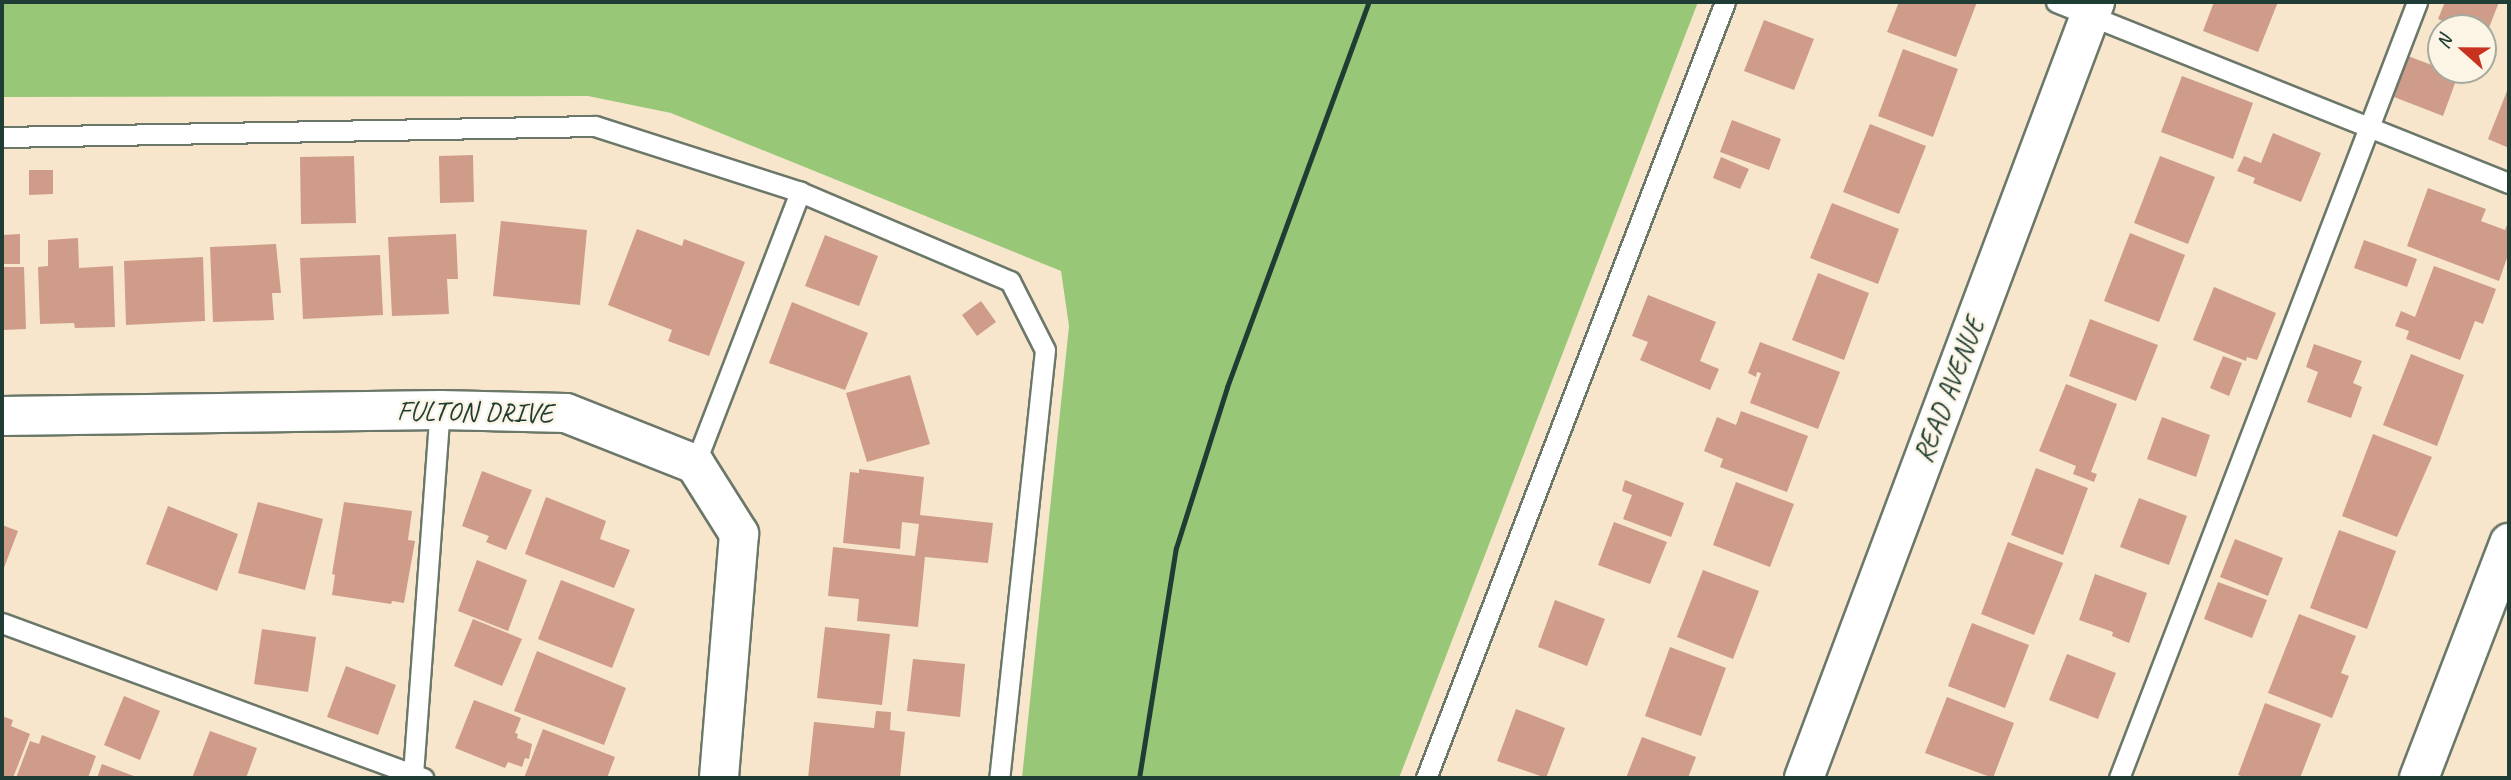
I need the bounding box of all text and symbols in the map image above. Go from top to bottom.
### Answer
north arrow [2427,14,2497,84]
text: N [2431,32,2458,52]
street label: READ AVENUE [1906,313,1992,467]
street label: FULTON DRIVE [396,394,554,430]

